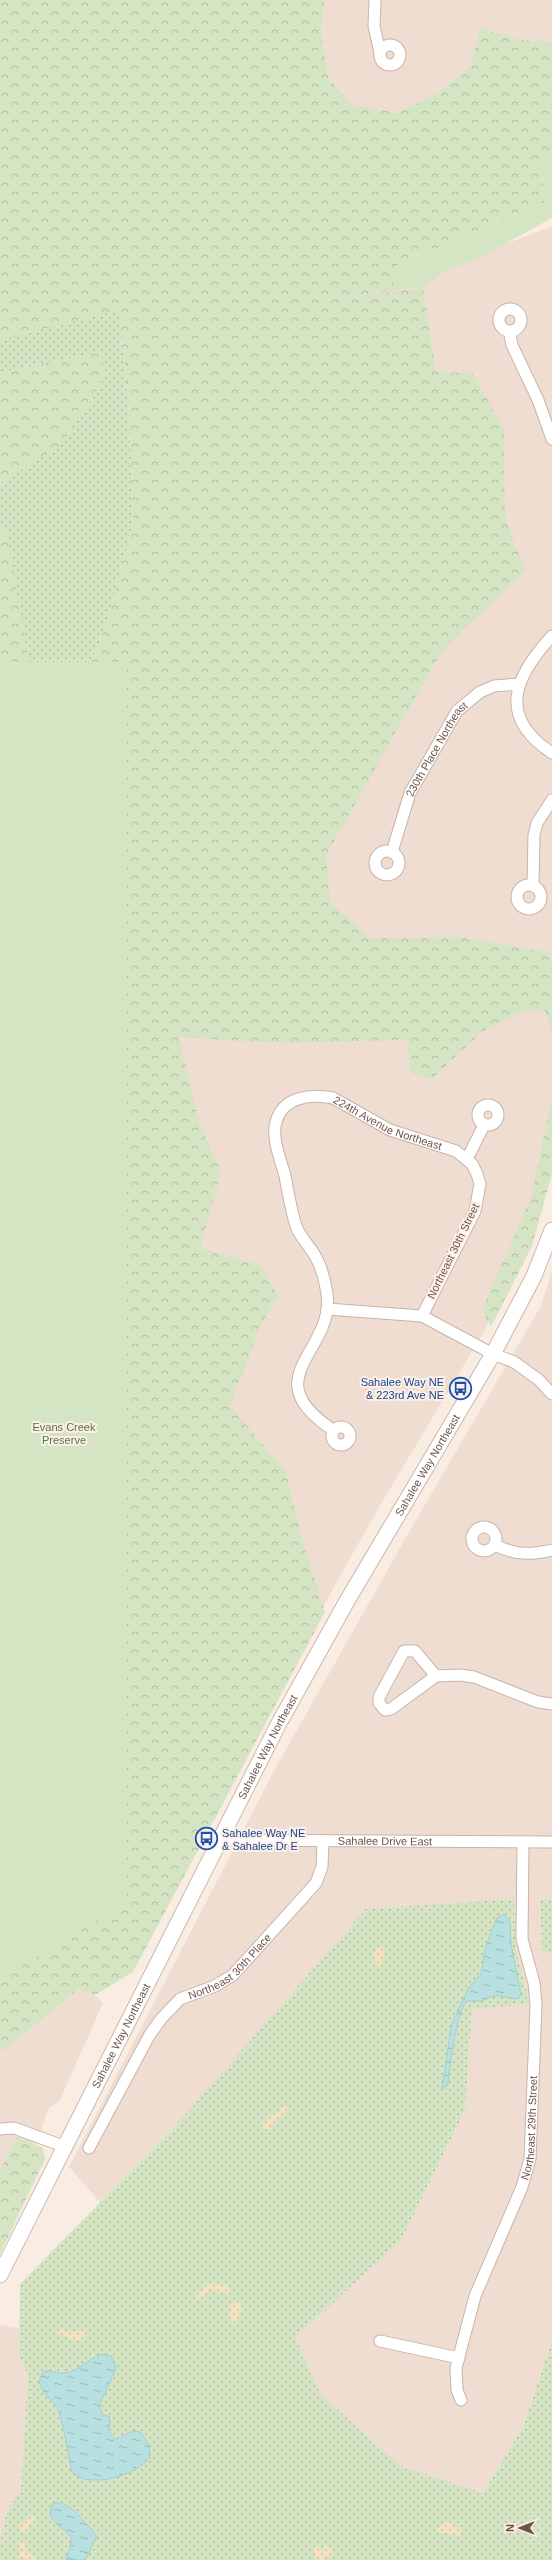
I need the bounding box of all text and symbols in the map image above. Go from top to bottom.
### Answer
street label: 230th Place Northeast [403,699,470,798]
street label: 224th Avenue Northeast [331,1093,443,1152]
street label: Northeast 30th Street [425,1201,481,1301]
bus stop icon: Sahalee Way NE & 223rd Ave NE [447,1375,473,1401]
place label: Sahalee Way NE & 223rd Ave NE [361,1376,444,1401]
street label: Sahalee Way Northeast [393,1412,462,1518]
park label: Evans Creek Preserve [33,1421,96,1446]
street label: Sahalee Way Northeast [236,1693,300,1801]
bus stop icon: Sahalee Way NE & Sahalee Dr E [194,1826,220,1852]
place label: Sahalee Way NE & Sahalee Dr E [222,1827,305,1852]
street label: Sahalee Drive East [338,1835,432,1847]
street label: Northeast 30th Place [186,1931,273,2001]
street label: Sahalee Way Northeast [89,1981,152,2090]
street label: Northeast 29th Street [518,2076,539,2181]
north arrow [500,2508,540,2548]
text: N [504,2524,516,2532]

